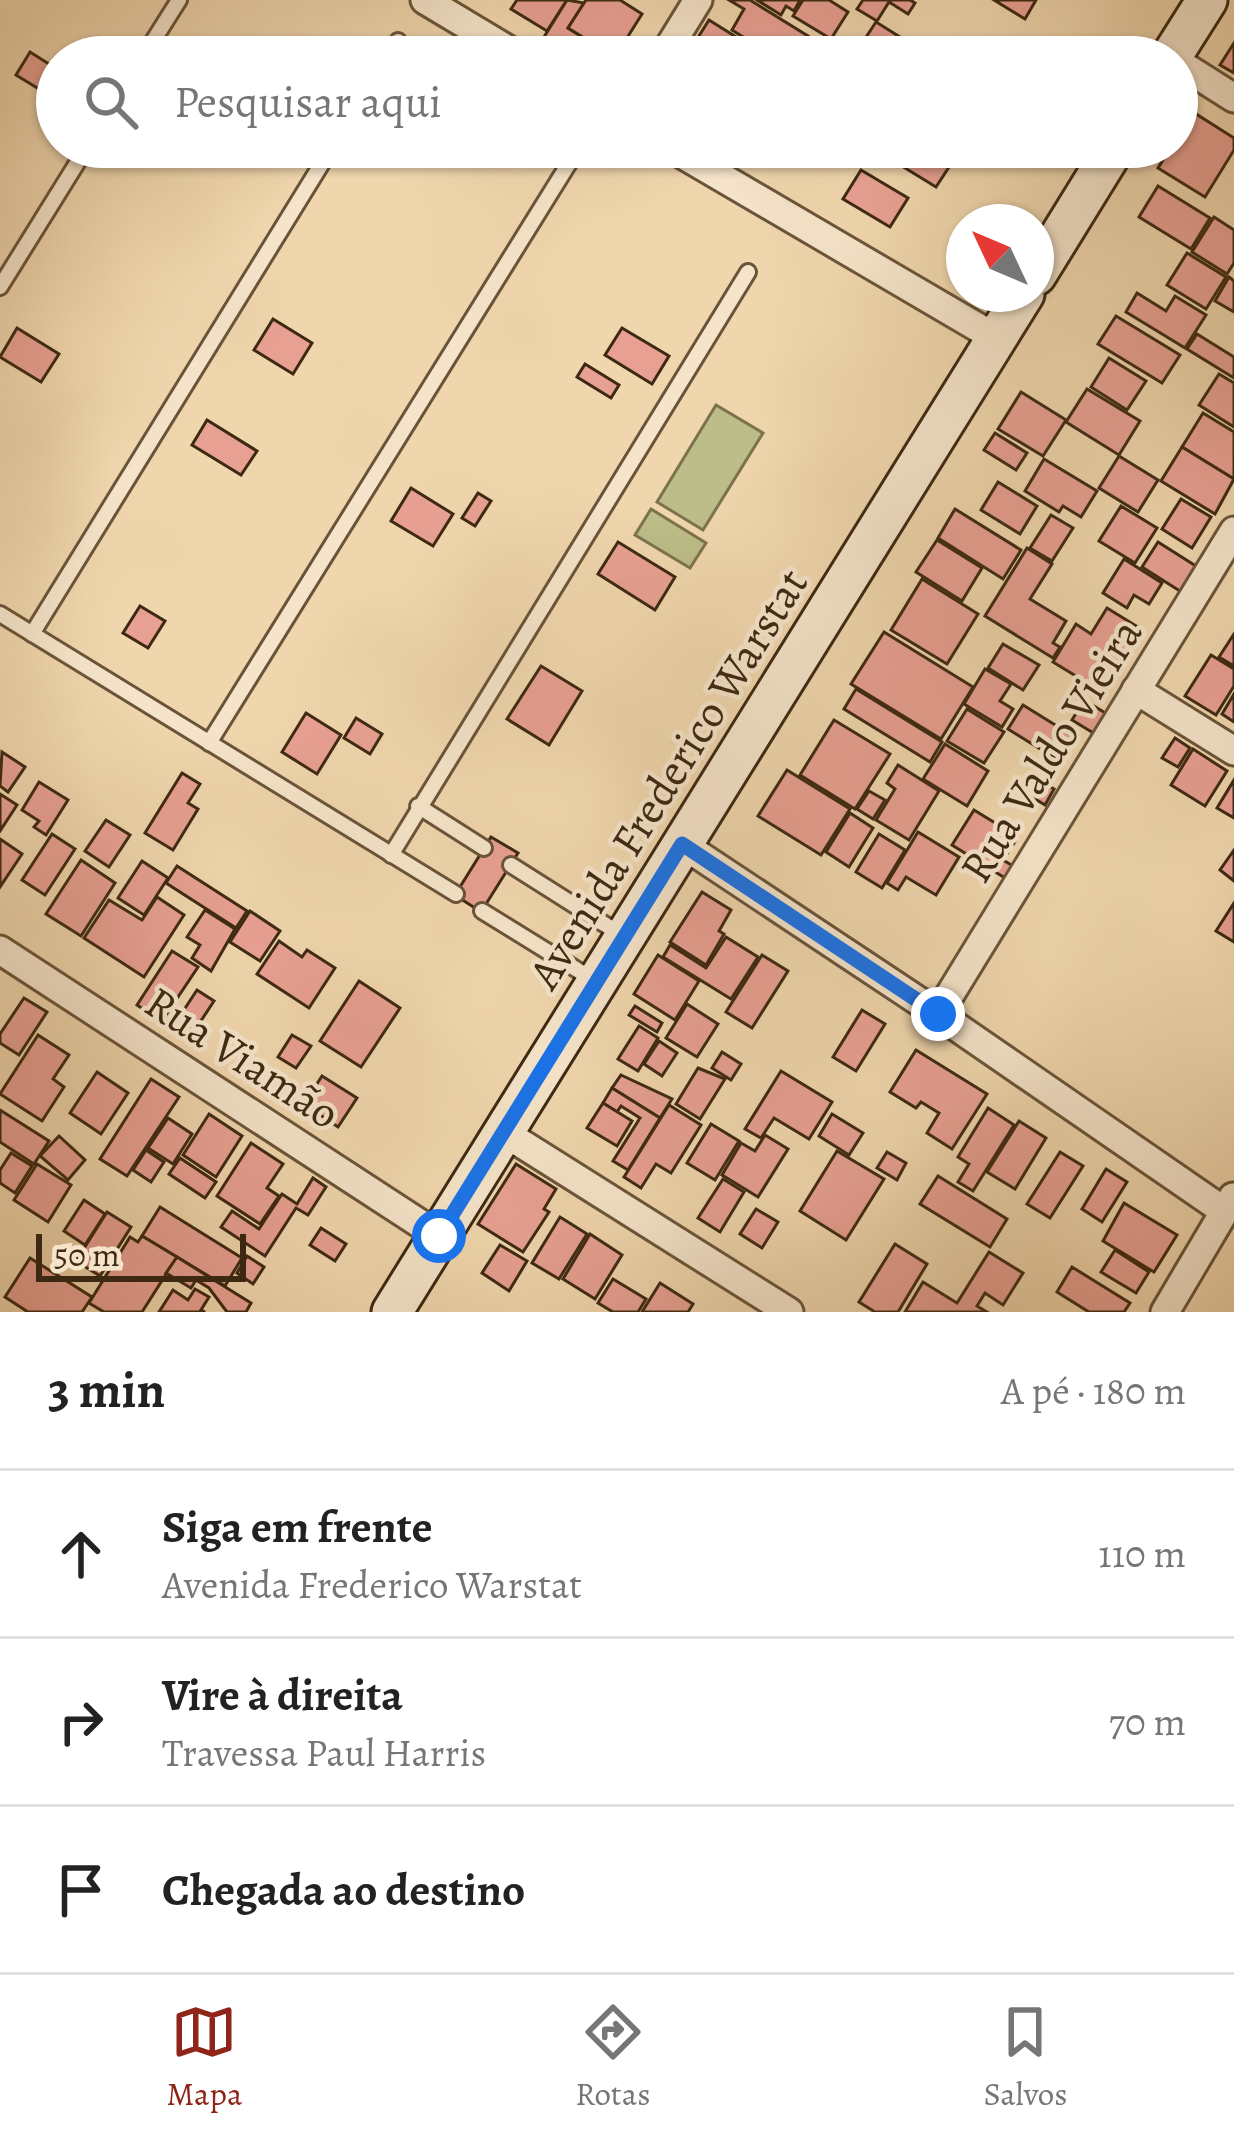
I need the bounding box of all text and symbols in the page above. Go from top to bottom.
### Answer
search box [36,36,1198,168]
icon: search [78,69,144,135]
text: Pesquisar aqui [174,71,442,133]
north arrow [946,204,1054,312]
street label: Avenida Frederico Warstat [513,556,823,1001]
street label: Rua Valdo Vieira [945,607,1157,894]
street label: Rua Viamão [133,972,352,1144]
route end [911,987,965,1041]
route start [412,1209,466,1263]
scale bar [36,1228,246,1281]
text: 50 m [54,1232,120,1277]
text: 3 min [48,1355,165,1425]
text: A pé · 180 m [1001,1364,1186,1417]
text: Siga em frente [162,1496,432,1558]
icon: ahead [48,1521,114,1587]
text: 110 m [1098,1527,1186,1580]
text: Avenida Frederico Warstat [162,1558,582,1611]
text: Vire à direita [162,1664,403,1726]
icon: right [48,1689,114,1755]
text: 70 m [1109,1695,1186,1748]
text: Travessa Paul Harris [162,1726,486,1779]
icon: arrive [48,1857,114,1923]
text: Chegada ao destino [162,1859,525,1921]
tab: Mapa [166,1999,242,2116]
tab: Rotas [575,1999,650,2116]
tab: Salvos [983,1999,1068,2116]

